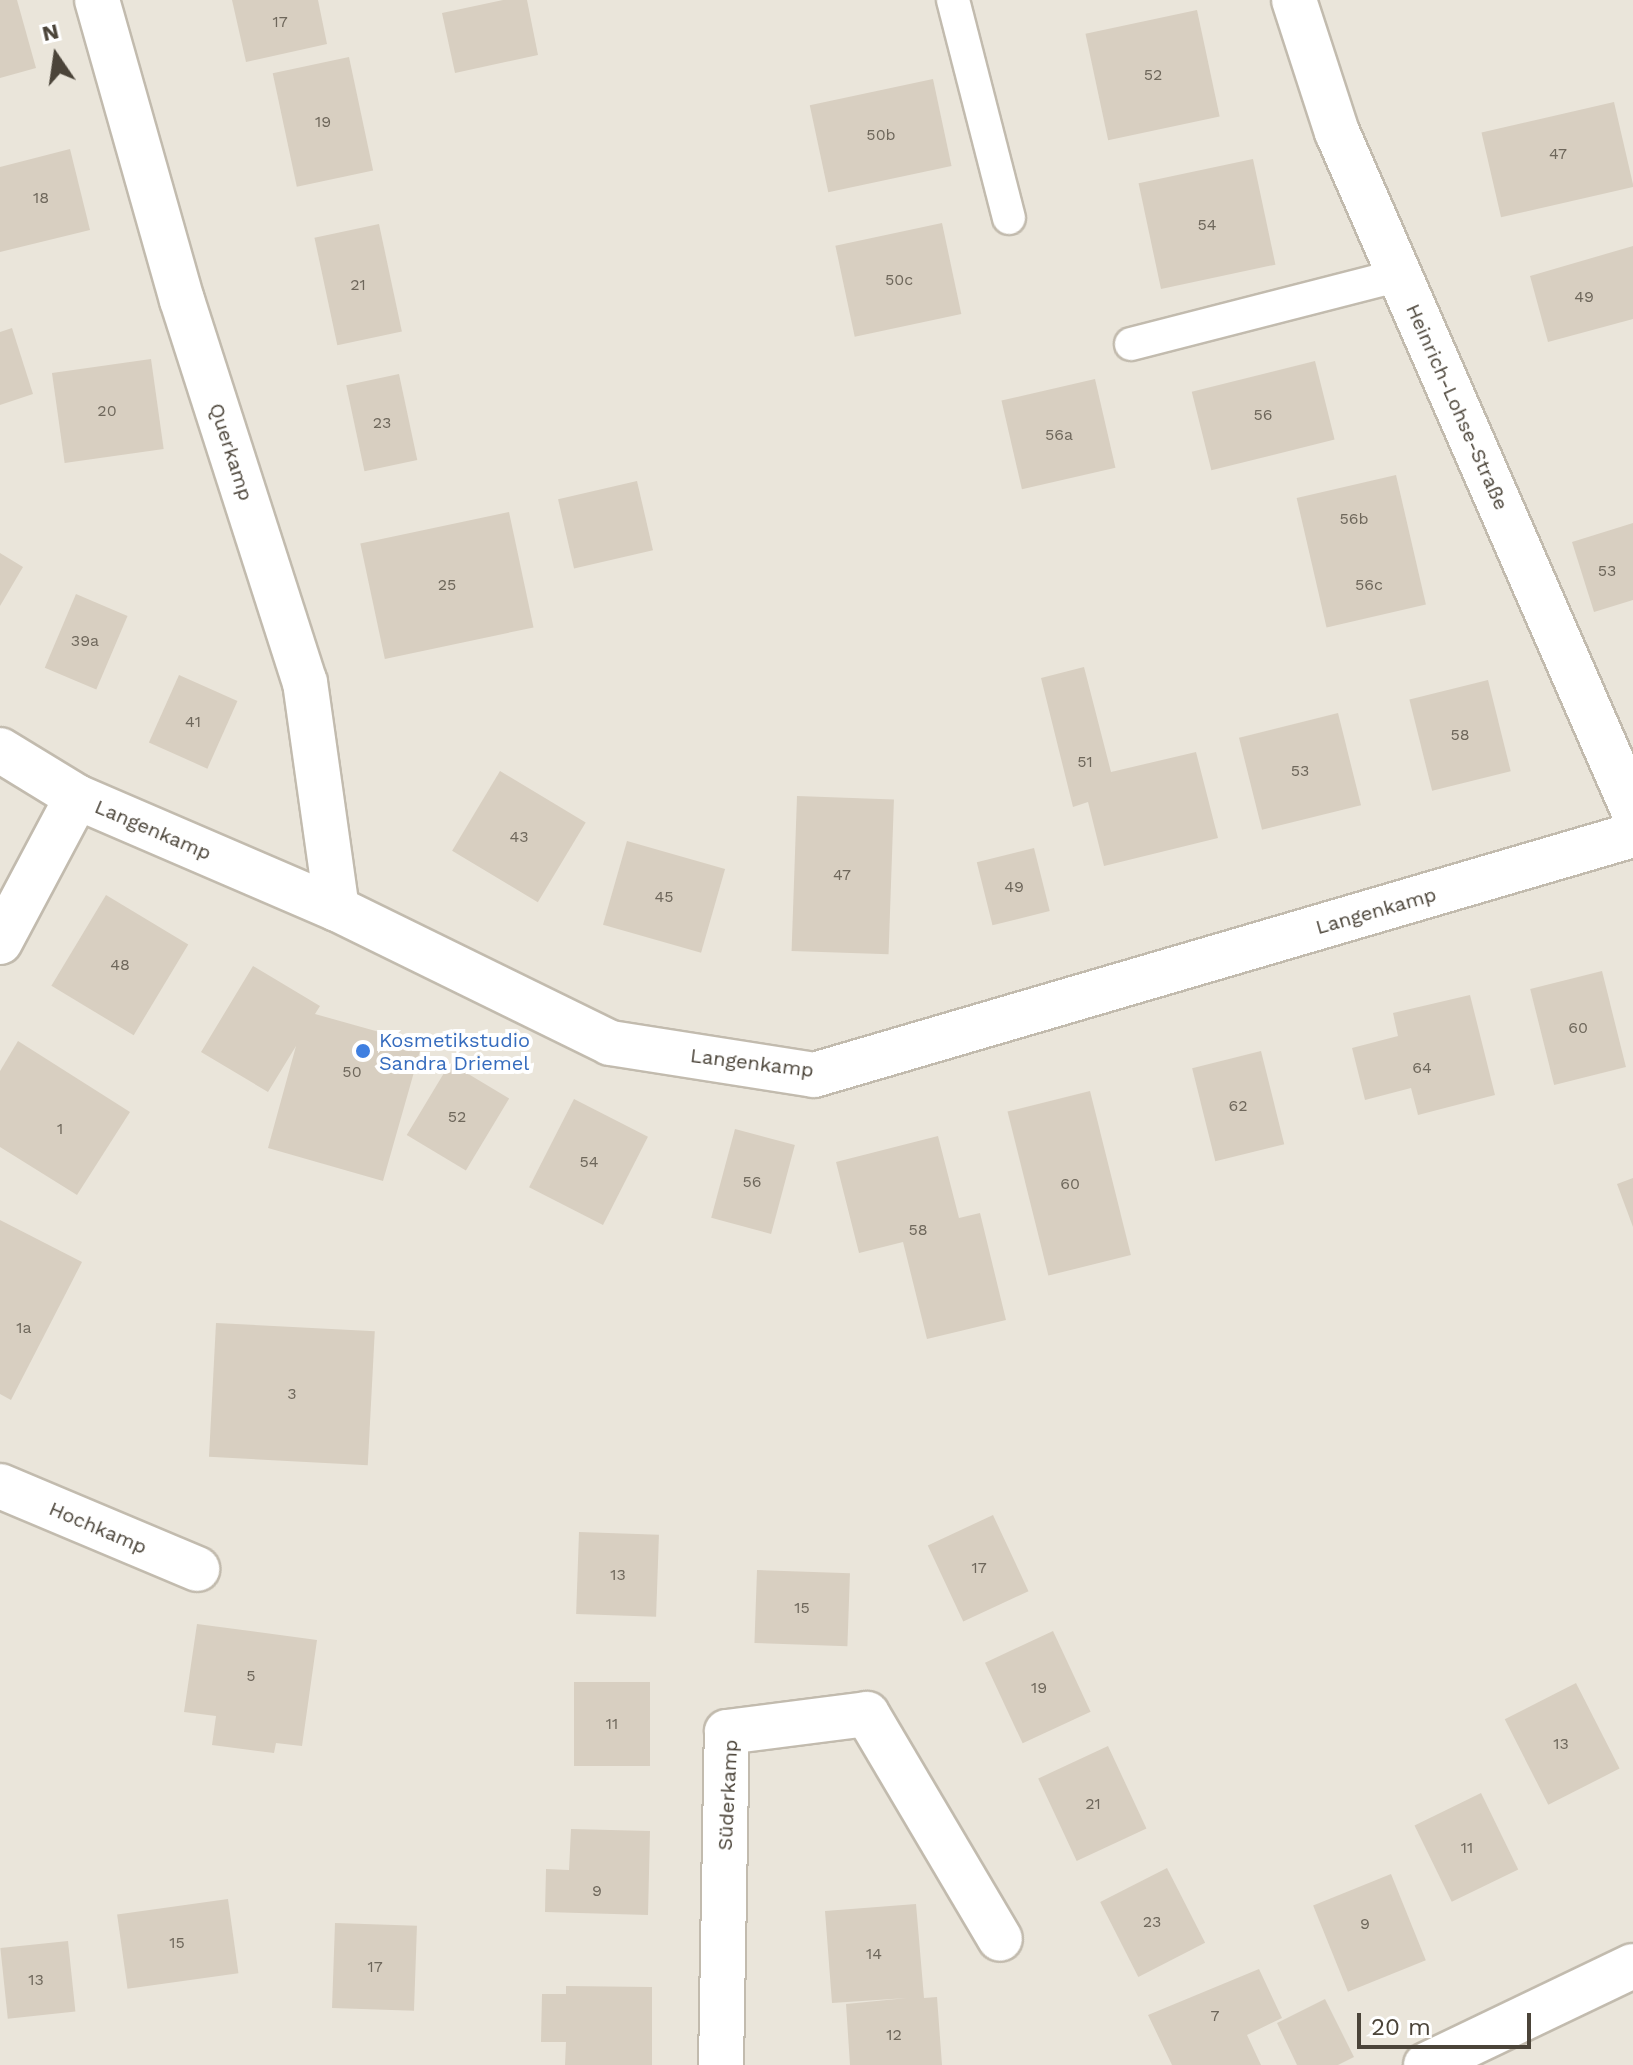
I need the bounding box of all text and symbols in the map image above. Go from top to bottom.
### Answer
house number: 17 [272,12,288,32]
north arrow [16,16,96,96]
text: N [40,18,61,46]
house number: 52 [1144,65,1162,85]
house number: 19 [315,112,331,132]
house number: 50b [866,125,896,145]
house number: 47 [1549,144,1567,164]
house number: 18 [33,188,49,208]
house number: 54 [1197,215,1217,235]
house number: 50c [885,270,913,290]
house number: 21 [350,275,366,295]
house number: 49 [1574,287,1594,307]
street label: Heinrich-Lohse-Straße [1401,300,1513,514]
street label: Querkamp [204,400,258,504]
house number: 20 [97,401,117,421]
house number: 56 [1253,405,1273,425]
house number: 23 [373,413,391,433]
house number: 56a [1045,425,1073,445]
house number: 56b [1339,509,1369,529]
house number: 53 [1598,561,1616,581]
house number: 25 [438,575,456,595]
house number: 56c [1355,575,1383,595]
house number: 39a [71,631,99,651]
house number: 41 [185,712,201,732]
house number: 58 [1450,725,1470,745]
house number: 51 [1077,752,1093,772]
house number: 53 [1291,761,1309,781]
street label: Langenkamp [91,795,215,865]
house number: 43 [509,827,529,847]
house number: 47 [833,865,851,885]
house number: 49 [1004,877,1024,897]
street label: Langenkamp [1313,882,1439,940]
house number: 45 [654,887,674,907]
house number: 48 [110,955,130,975]
house number: 60 [1568,1018,1588,1038]
place label: Kosmetikstudio Sandra Driemel [379,1028,530,1075]
marker: Kosmetikstudio Sandra Driemel [354,1042,372,1060]
street label: Langenkamp [689,1044,815,1082]
house number: 64 [1412,1058,1432,1078]
house number: 50 [342,1062,362,1082]
house number: 62 [1228,1096,1248,1116]
house number: 52 [448,1107,466,1127]
house number: 1 [57,1119,63,1139]
house number: 54 [579,1152,599,1172]
house number: 56 [742,1172,762,1192]
house number: 60 [1060,1174,1080,1194]
house number: 58 [908,1220,928,1240]
house number: 1a [16,1318,32,1338]
house number: 3 [287,1384,297,1404]
street label: Hochkamp [45,1497,151,1559]
house number: 17 [971,1558,987,1578]
house number: 13 [610,1565,626,1585]
house number: 15 [794,1598,810,1618]
house number: 5 [246,1666,256,1686]
house number: 19 [1031,1678,1047,1698]
house number: 11 [606,1714,618,1734]
house number: 13 [1553,1734,1569,1754]
street label: Süderkamp [713,1739,743,1851]
house number: 21 [1085,1794,1101,1814]
house number: 11 [1461,1838,1473,1858]
house number: 9 [592,1881,602,1901]
house number: 23 [1143,1912,1161,1932]
house number: 9 [1360,1914,1370,1934]
house number: 15 [169,1933,185,1953]
house number: 14 [866,1944,882,1964]
house number: 17 [367,1957,383,1977]
house number: 13 [28,1970,44,1990]
scale bar [1361,1997,1535,2047]
house number: 7 [1211,2006,1219,2026]
text: 20 m [1371,2013,1431,2041]
house number: 12 [886,2025,902,2045]

